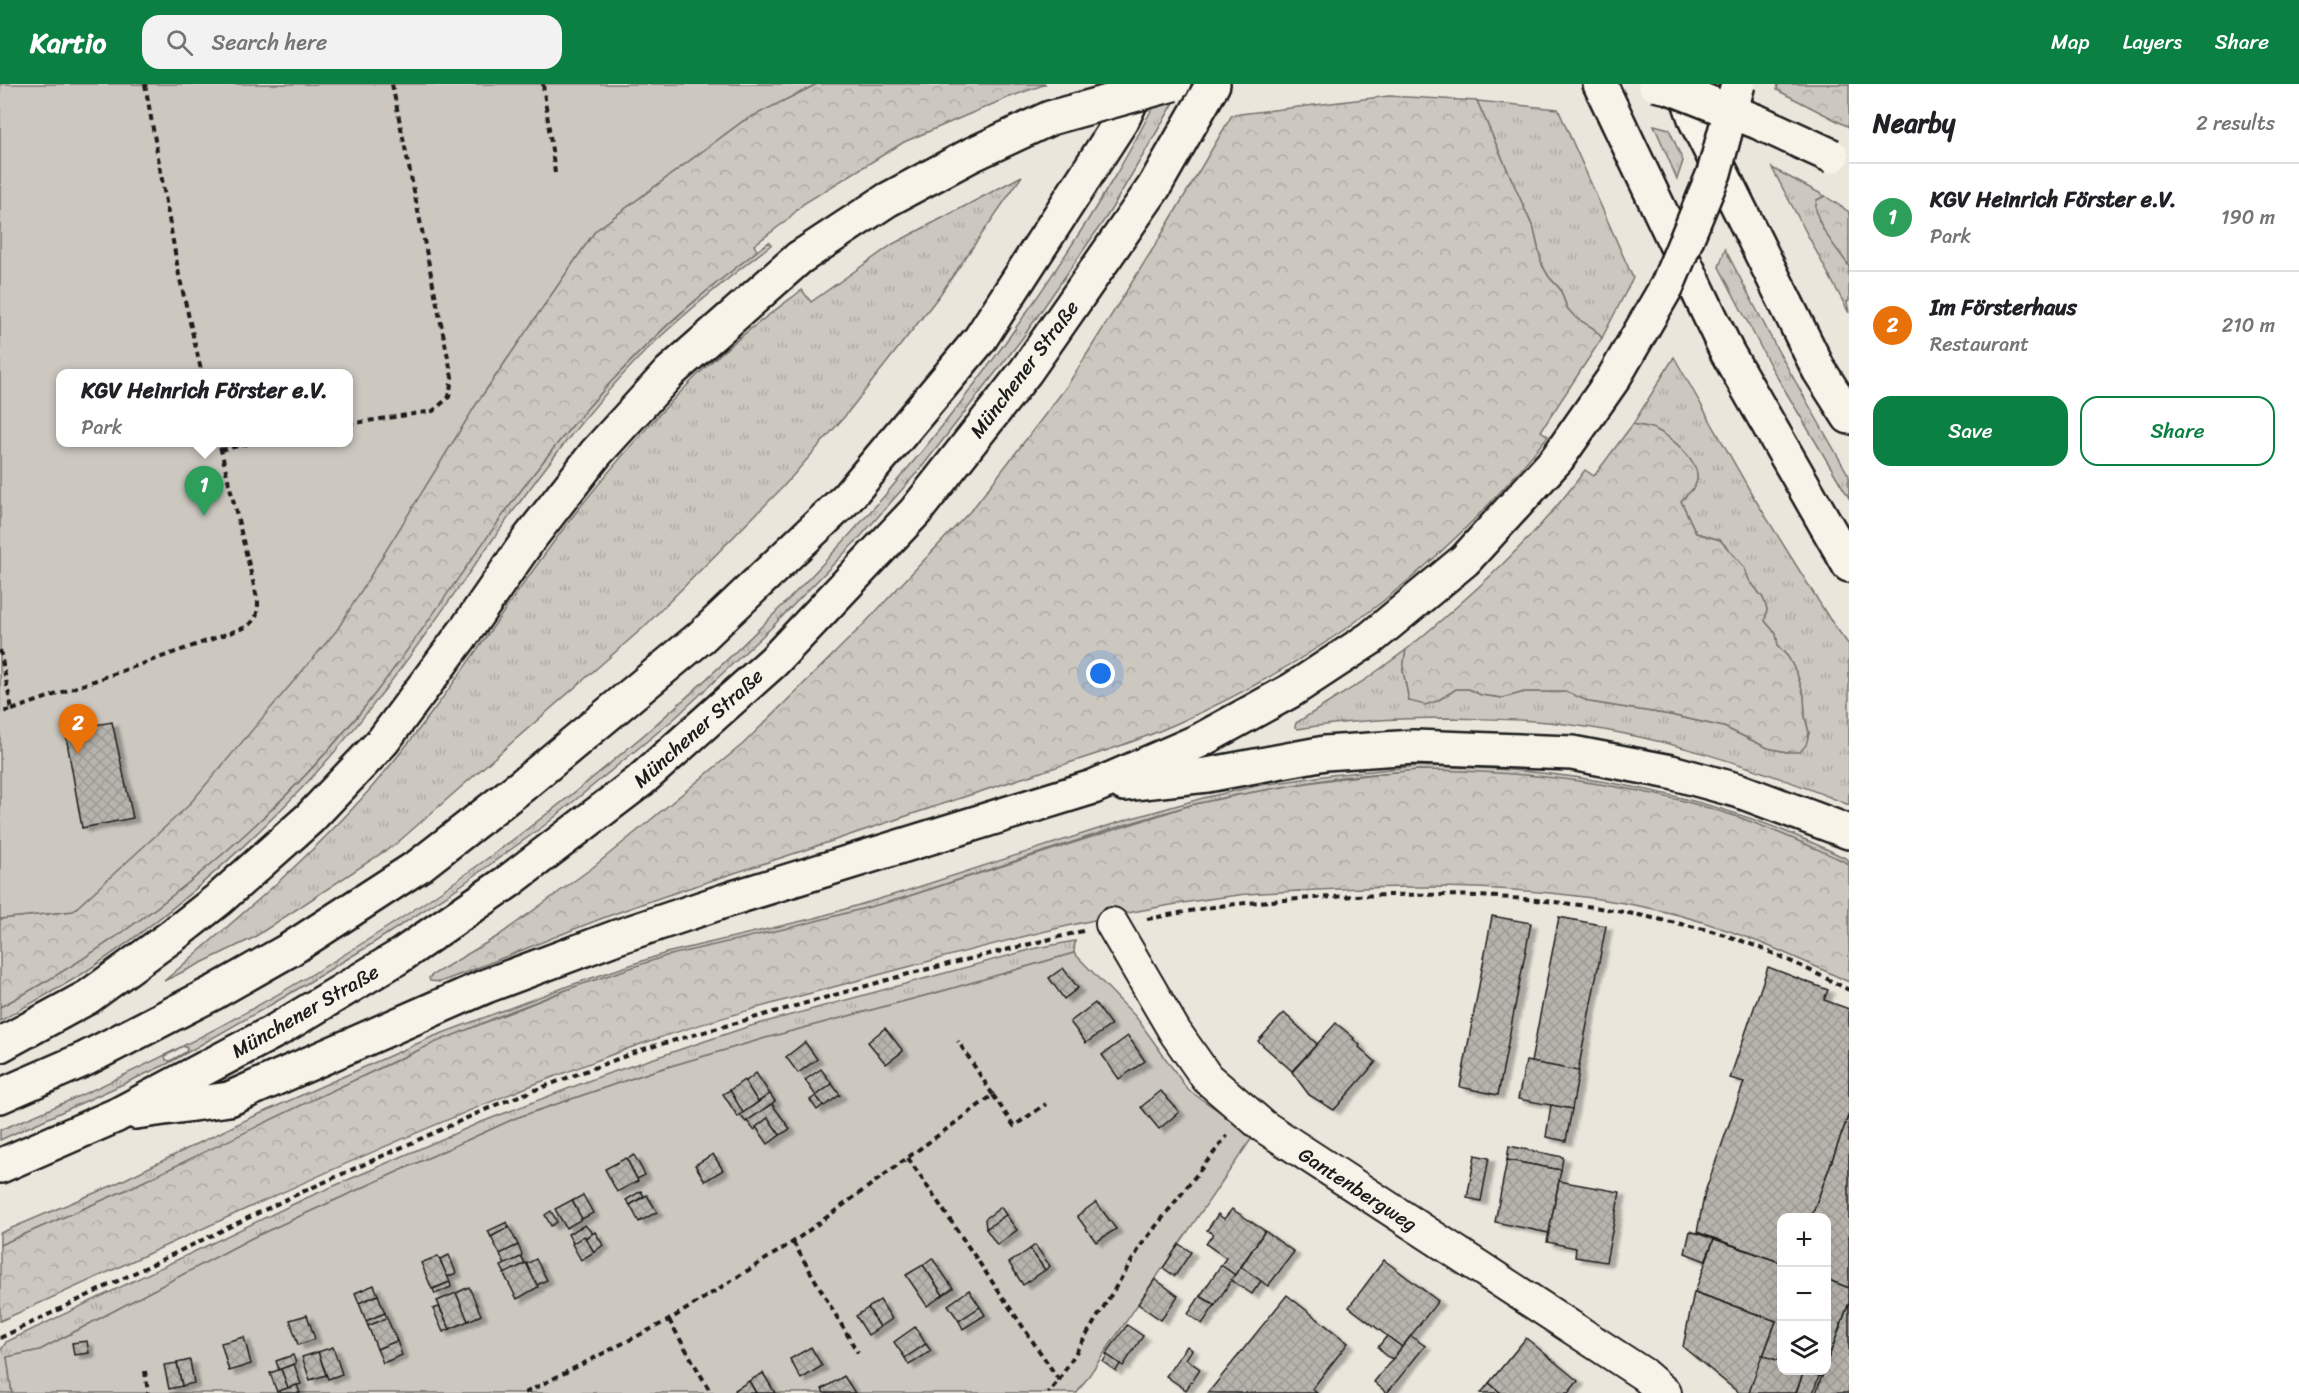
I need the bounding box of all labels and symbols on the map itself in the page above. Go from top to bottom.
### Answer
street label: Münchener Straße [960,292,1088,446]
pin: 1 [184,466,224,516]
your location [1086,659,1115,688]
street label: Münchener Straße [625,660,772,797]
pin: 2 [58,704,98,754]
street label: Münchener Straße [225,955,386,1068]
street label: Gantenbergweg [1291,1138,1424,1241]

